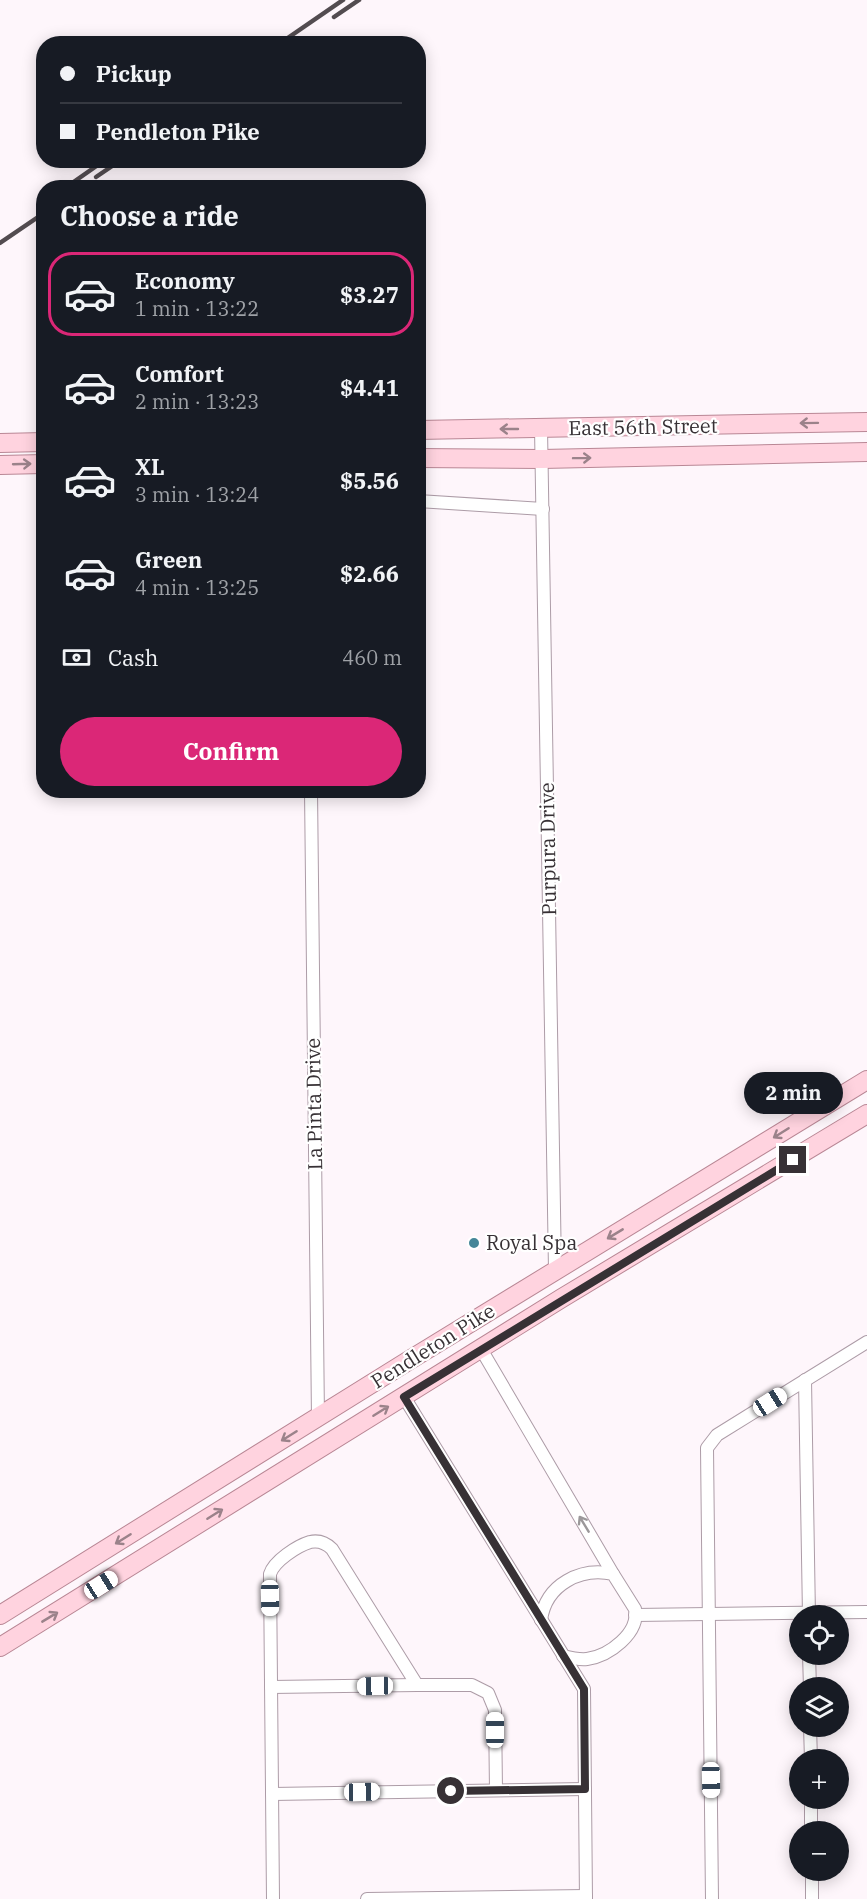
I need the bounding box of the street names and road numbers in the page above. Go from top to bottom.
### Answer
street label: East 56th Street [568,412,718,441]
street label: Purpura Drive [533,782,562,916]
street label: La Pinta Drive [299,1038,328,1170]
street label: Pendleton Pike [366,1297,500,1394]

